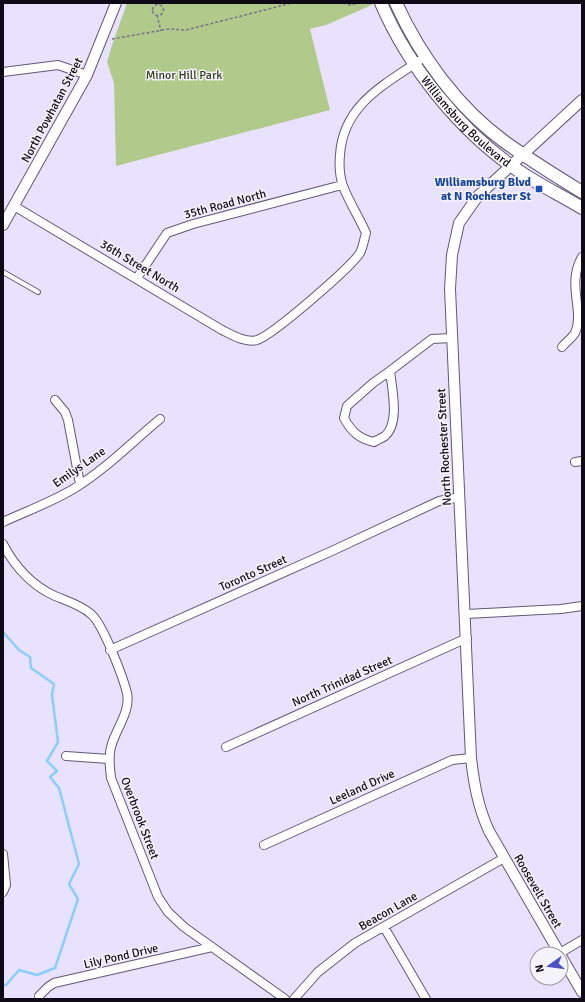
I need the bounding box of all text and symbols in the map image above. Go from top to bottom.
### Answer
street label: North Powhatan Street [18,55,87,165]
park label: Minor Hill Park [146,68,222,83]
street label: Williamsburg Boulevard [417,73,513,171]
place label: Williamsburg Blvd at N Rochester St [435,175,532,204]
marker: Williamsburg Blvd at N Rochester St [534,184,544,194]
street label: 35th Road North [182,186,268,223]
street label: 36th Street North [97,237,182,296]
street label: North Rochester Street [434,388,455,506]
street label: Emilys Lane [50,444,109,491]
street label: Toronto Street [217,552,289,595]
street label: North Trinidad Street [290,653,395,710]
street label: Leeland Drive [327,766,397,809]
street label: Overbrook Street [117,775,162,861]
street label: Roosevelt Street [510,851,565,931]
street label: Beacon Lane [356,889,420,934]
street label: Lily Pond Drive [82,941,160,972]
north arrow [529,946,569,986]
text: N [533,963,547,974]

